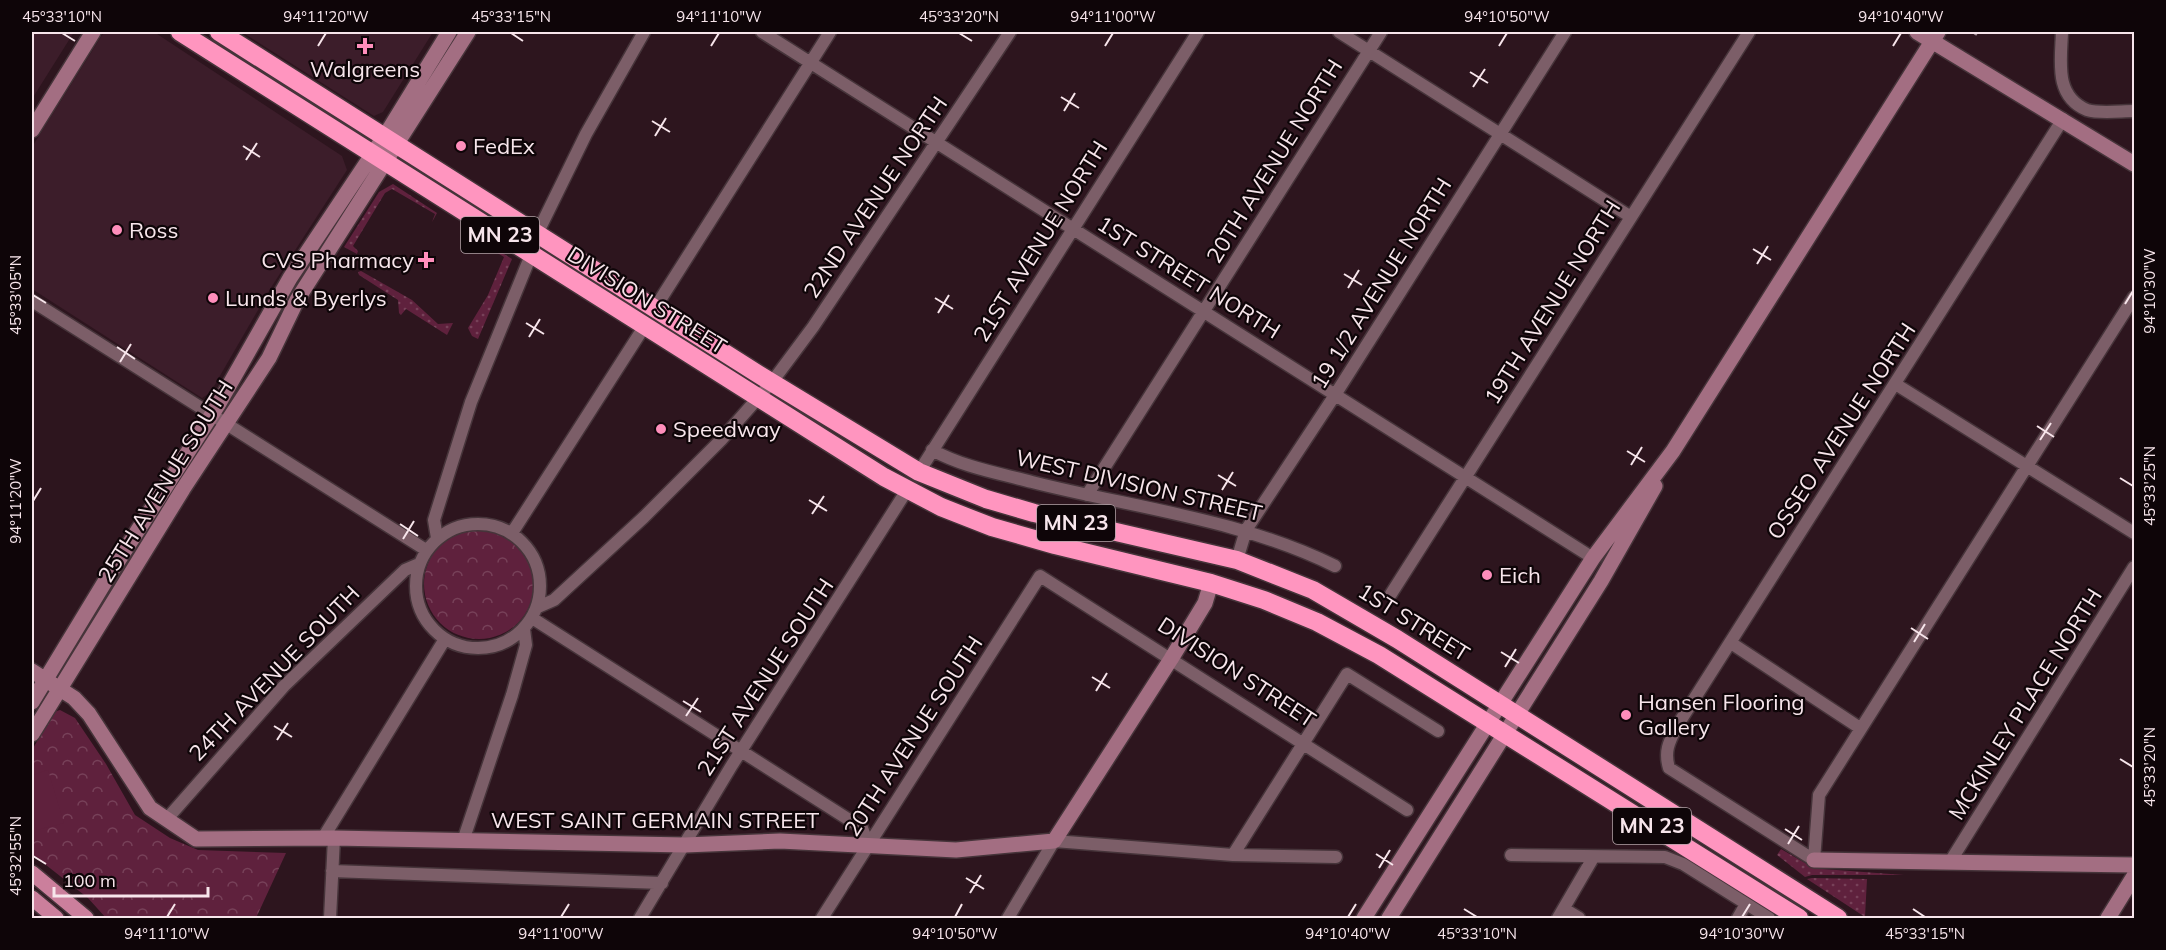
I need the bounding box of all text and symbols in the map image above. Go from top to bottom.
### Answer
text: 45°33'10"N [22,7,102,26]
text: 94°11'20"W [283,7,369,26]
text: 45°33'15"N [471,7,551,26]
text: 94°11'10"W [676,7,762,26]
text: 45°33'20"N [919,7,999,26]
text: 94°11'00"W [1070,7,1156,26]
text: 94°10'50"W [1464,7,1550,26]
text: 94°10'40"W [1858,7,1944,26]
marker: Walgreens [358,39,372,53]
street label: 20TH AVENUE NORTH [1200,54,1348,268]
place label: Walgreens [310,55,420,83]
street label: 22ND AVENUE NORTH [797,91,953,303]
place label: FedEx [473,132,535,160]
street label: 21ST AVENUE NORTH [967,135,1113,347]
marker: FedEx [454,139,468,153]
street label: 19 1/2 AVENUE NORTH [1305,172,1457,394]
street label: 19TH AVENUE NORTH [1478,195,1626,409]
street label: 1ST STREET NORTH [1092,209,1286,345]
place label: Ross [129,216,178,244]
road number: MN 23 [461,217,539,253]
marker: Ross [110,223,124,237]
street label: DIVISION STREET [562,240,732,360]
place label: CVS Pharmacy [261,246,414,274]
text: 94°10'30"W [2140,248,2159,334]
marker: CVS Pharmacy [419,253,433,267]
text: 45°33'05"N [6,255,25,335]
place label: Lunds & Byerlys [225,284,387,312]
marker: Lunds & Byerlys [206,291,220,305]
street label: OSSEO AVENUE NORTH [1760,317,1922,545]
street label: 25TH AVENUE SOUTH [91,375,239,587]
place label: Speedway [673,415,781,443]
marker: Speedway [654,422,668,436]
street label: WEST DIVISION STREET [1013,443,1265,527]
text: 45°33'25"N [2140,446,2159,526]
text: 94°11'20"W [6,458,25,544]
road number: MN 23 [1037,505,1115,541]
place label: Eich [1499,561,1541,589]
marker: Eich [1480,568,1494,582]
street label: 21ST AVENUE SOUTH [691,573,839,781]
street label: 1ST STREET [1353,577,1475,667]
street label: 24TH AVENUE SOUTH [183,579,365,767]
street label: MCKINLEY PLACE NORTH [1942,583,2108,825]
street label: DIVISION STREET [1153,611,1321,733]
street label: 20TH AVENUE SOUTH [838,630,988,842]
place label: Hansen Flooring Gallery [1638,688,1805,741]
marker: Hansen Flooring Gallery [1619,708,1633,722]
text: 45°33'20"N [2140,727,2159,807]
street label: WEST SAINT GERMAIN STREET [491,806,819,834]
road number: MN 23 [1613,808,1691,844]
text: 45°32'55"N [6,816,25,896]
scale bar [54,860,208,898]
text: 100 m [63,869,116,892]
text: 94°11'10"W [124,924,210,943]
text: 94°11'00"W [518,924,604,943]
text: 94°10'50"W [912,924,998,943]
text: 94°10'40"W [1305,924,1391,943]
text: 45°33'10"N [1437,924,1517,943]
text: 94°10'30"W [1699,924,1785,943]
text: 45°33'15"N [1885,924,1965,943]

